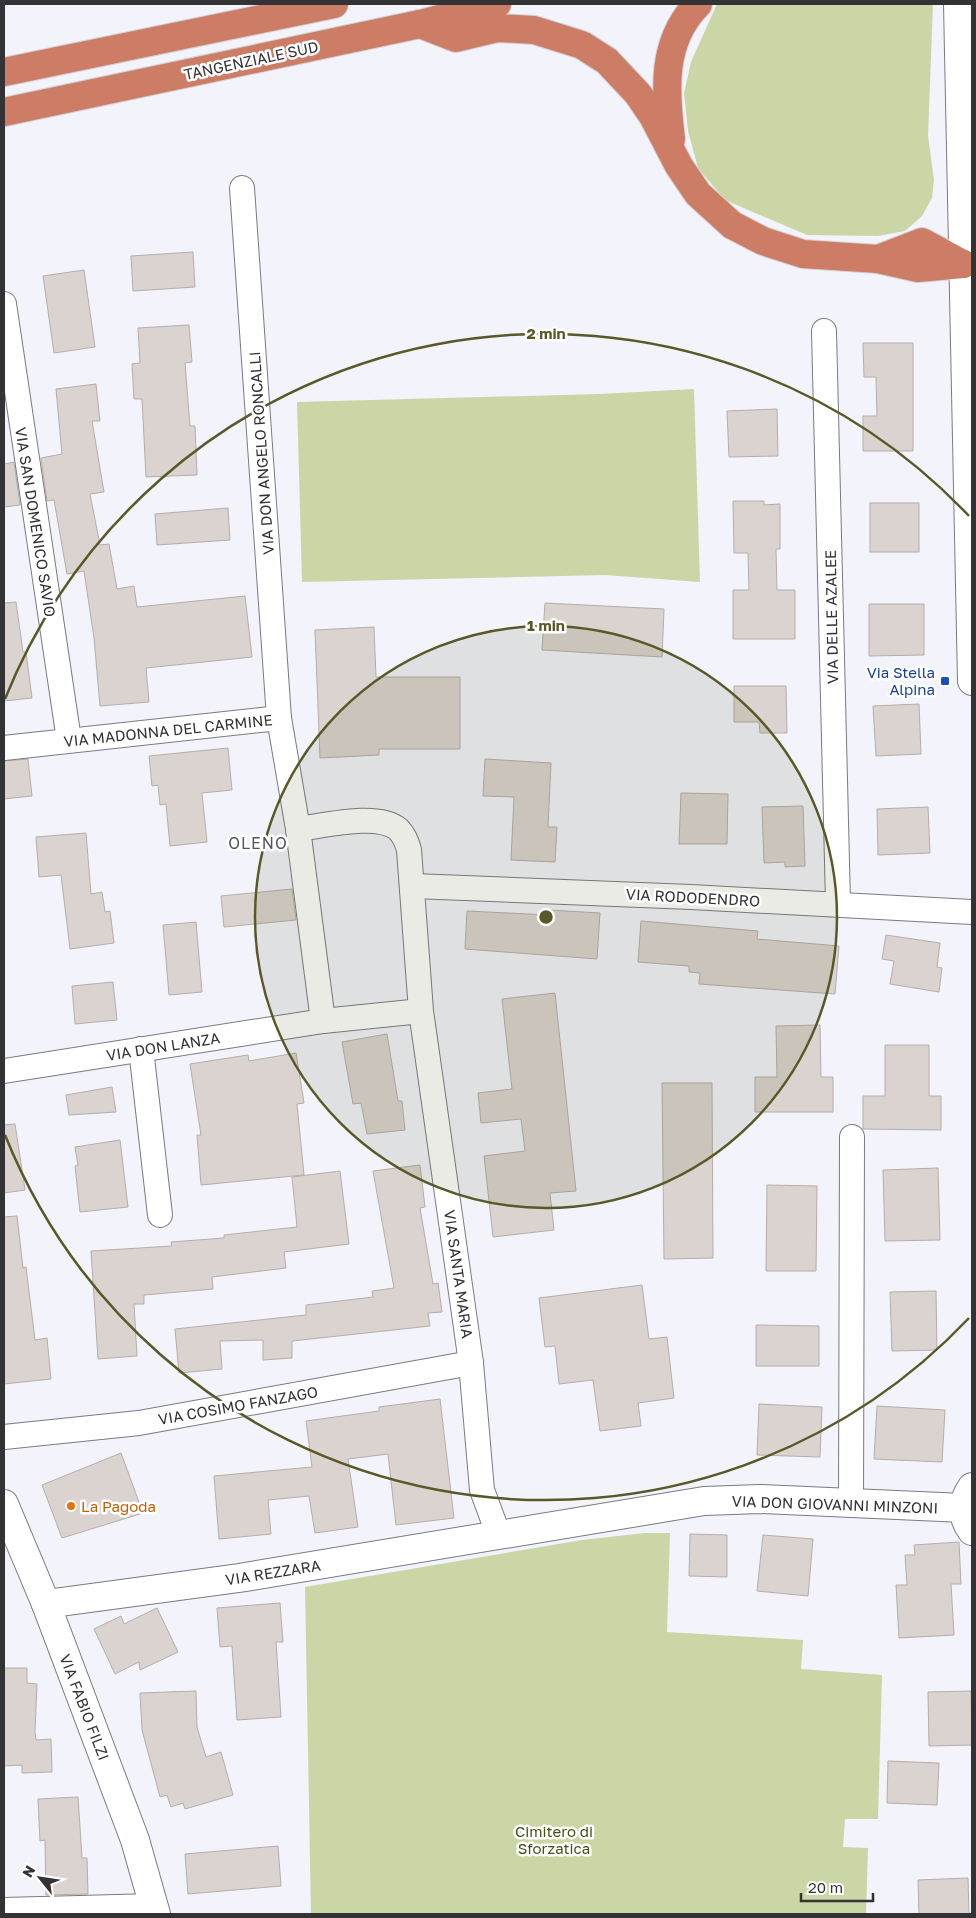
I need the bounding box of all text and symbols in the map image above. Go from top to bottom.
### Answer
street label: TANGENZIALE SUD [182,37,320,83]
text: 2 min [526,324,566,342]
street label: VIA DON ANGELO RONCALLI [245,351,277,555]
street label: VIA SAN DOMENICO SAVIO [12,426,60,618]
street label: VIA DELLE AZALEE [821,550,841,684]
text: 1 min [527,616,565,634]
place label: Via Stella Alpina [867,663,935,698]
marker: Via Stella Alpina [939,675,951,687]
street label: VIA MADONNA DEL CARMINE [63,710,273,750]
district label: OLENO [228,833,288,853]
street label: VIA RODODENDRO [625,884,761,910]
centre of rings [537,908,555,926]
street label: VIA DON LANZA [105,1028,221,1064]
street label: VIA SANTA MARIA [441,1209,477,1339]
street label: VIA COSIMO FANZAGO [157,1382,319,1428]
street label: VIA DON GIOVANNI MINZONI [732,1491,938,1517]
place label: La Pagoda [81,1497,156,1515]
marker: La Pagoda [65,1500,77,1512]
street label: VIA REZZARA [224,1556,322,1588]
street label: VIA FABIO FILZI [56,1651,114,1763]
park label: Cimitero di Sforzatica [515,1822,593,1857]
north arrow [15,1853,65,1903]
text: N [18,1862,38,1880]
scale bar [801,1870,874,1902]
text: 20 m [808,1878,843,1896]

